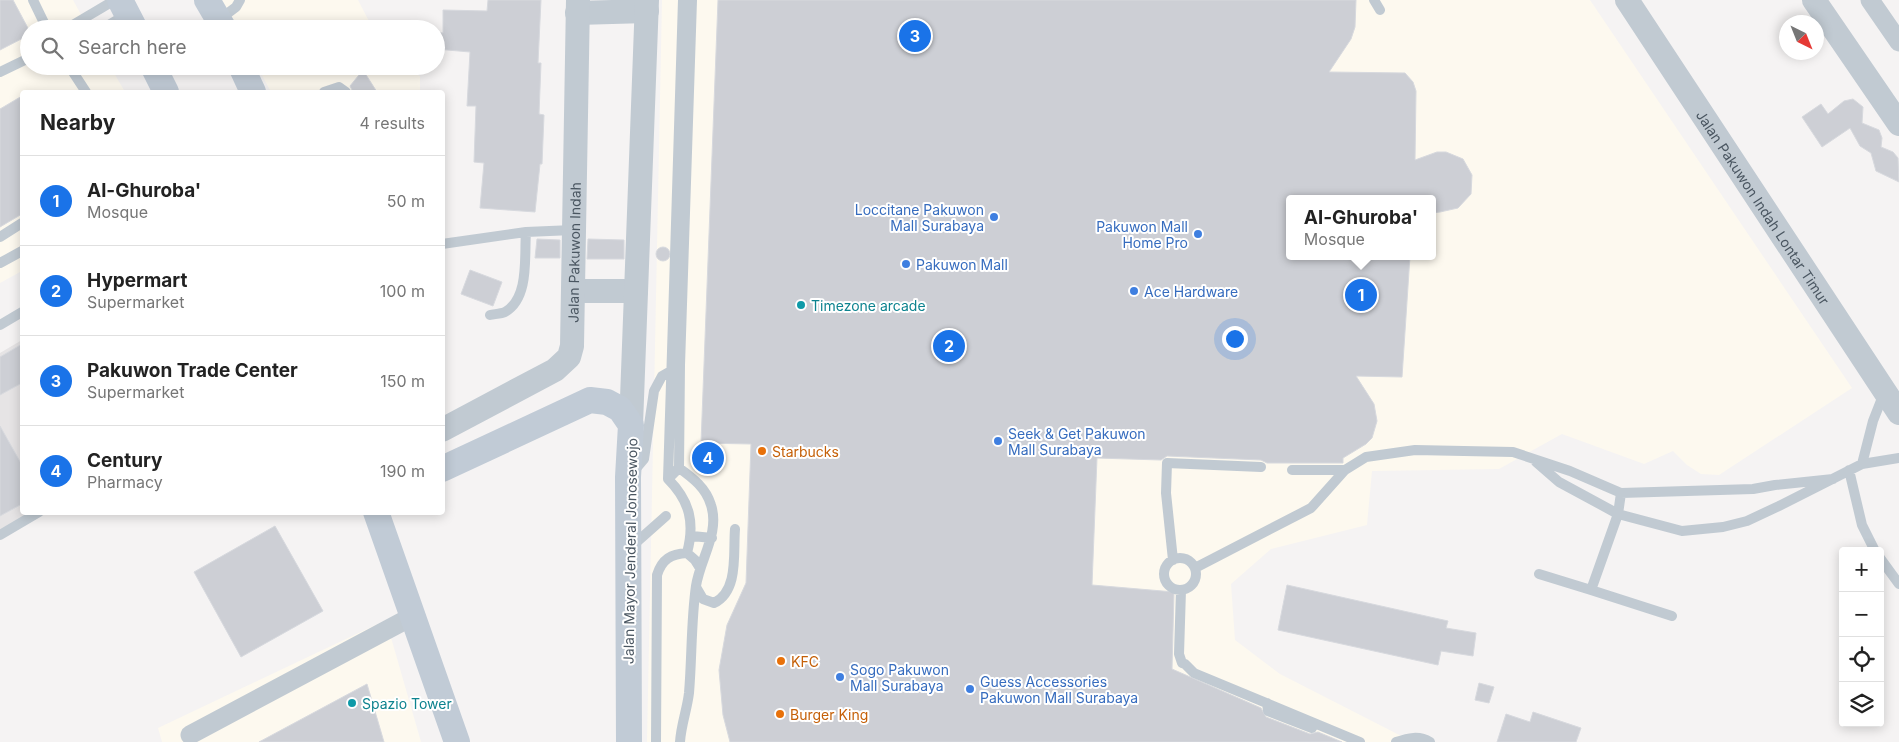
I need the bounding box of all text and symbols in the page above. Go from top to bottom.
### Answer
north arrow [1779,15,1824,60]
pin: 3 [899,17,931,55]
search box [20,20,445,75]
icon: search [38,34,66,62]
text: Search here [78,36,187,59]
street label: Jalan Pakuwon Indah Lontar Timur [1693,107,1834,308]
text: Nearby [40,110,115,135]
text: 4 results [360,113,425,133]
text: Al-Ghuroba' [87,179,201,202]
street label: Jalan Pakuwon Indah [564,182,583,323]
text: 1 [53,191,59,211]
text: 50 m [387,191,425,211]
popup [1286,195,1436,260]
place label: Loccitane Pakuwon Mall Surabaya [855,201,984,234]
text: Mosque [87,202,148,222]
text: Al-Ghuroba' [1304,206,1418,229]
marker: Loccitane Pakuwon Mall Surabaya [988,211,1000,223]
place label: Pakuwon Mall Home Pro [1096,218,1188,251]
marker: Pakuwon Mall Home Pro [1192,228,1204,240]
text: Mosque [1304,229,1365,249]
place label: Pakuwon Mall [916,256,1008,273]
marker: Pakuwon Mall [900,258,912,270]
text: Hypermart [87,269,187,292]
pin: 1 [1345,276,1377,314]
text: 2 [51,281,61,301]
text: 100 m [380,281,425,301]
place label: Ace Hardware [1144,283,1238,300]
marker: Ace Hardware [1128,285,1140,297]
text: Supermarket [87,292,184,312]
place label: Timezone arcade [811,297,926,314]
marker: Timezone arcade [795,299,807,311]
your location [1222,326,1248,352]
pin: 2 [933,327,965,365]
text: Pakuwon Trade Center [87,359,298,382]
text: 3 [51,371,61,391]
text: 150 m [380,371,425,391]
text: Supermarket [87,382,184,402]
place label: Seek & Get Pakuwon Mall Surabaya [1008,425,1146,458]
marker: Seek & Get Pakuwon Mall Surabaya [992,435,1004,447]
street label: Jalan Mayor Jenderal Jonosewojo [620,438,640,664]
pin: 4 [692,439,724,477]
place label: Starbucks [772,443,839,460]
marker: Starbucks [756,445,768,457]
text: Century [87,449,162,472]
text: 4 [51,461,61,481]
text: 190 m [380,461,425,481]
text: Pharmacy [87,472,163,492]
map controls [1839,547,1884,727]
button: + [1839,547,1884,592]
button: − [1839,592,1884,637]
button: locate [1839,637,1884,682]
place label: KFC [791,653,819,670]
marker: KFC [775,655,787,667]
place label: Sogo Pakuwon Mall Surabaya [850,661,949,694]
marker: Sogo Pakuwon Mall Surabaya [834,671,846,683]
place label: Guess Accessories Pakuwon Mall Surabaya [980,673,1138,706]
button: layers [1839,682,1884,727]
marker: Guess Accessories Pakuwon Mall Surabaya [964,683,976,695]
place label: Spazio Tower [362,695,452,712]
marker: Spazio Tower [346,697,358,709]
place label: Burger King [790,706,868,723]
marker: Burger King [774,708,786,720]

